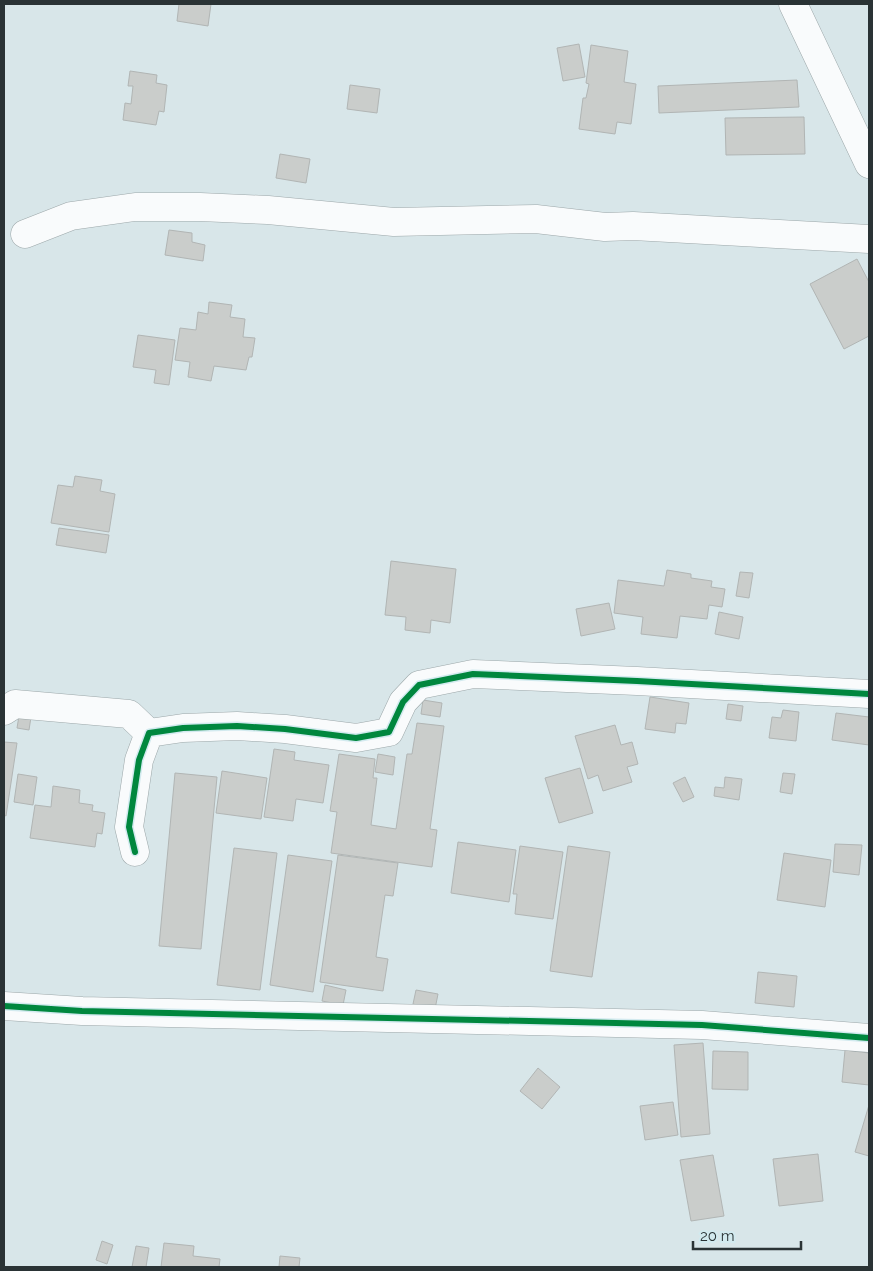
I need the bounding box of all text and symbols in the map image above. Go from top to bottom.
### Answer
scale bar [693,1218,800,1250]
text: 20 m [700,1227,735,1245]

